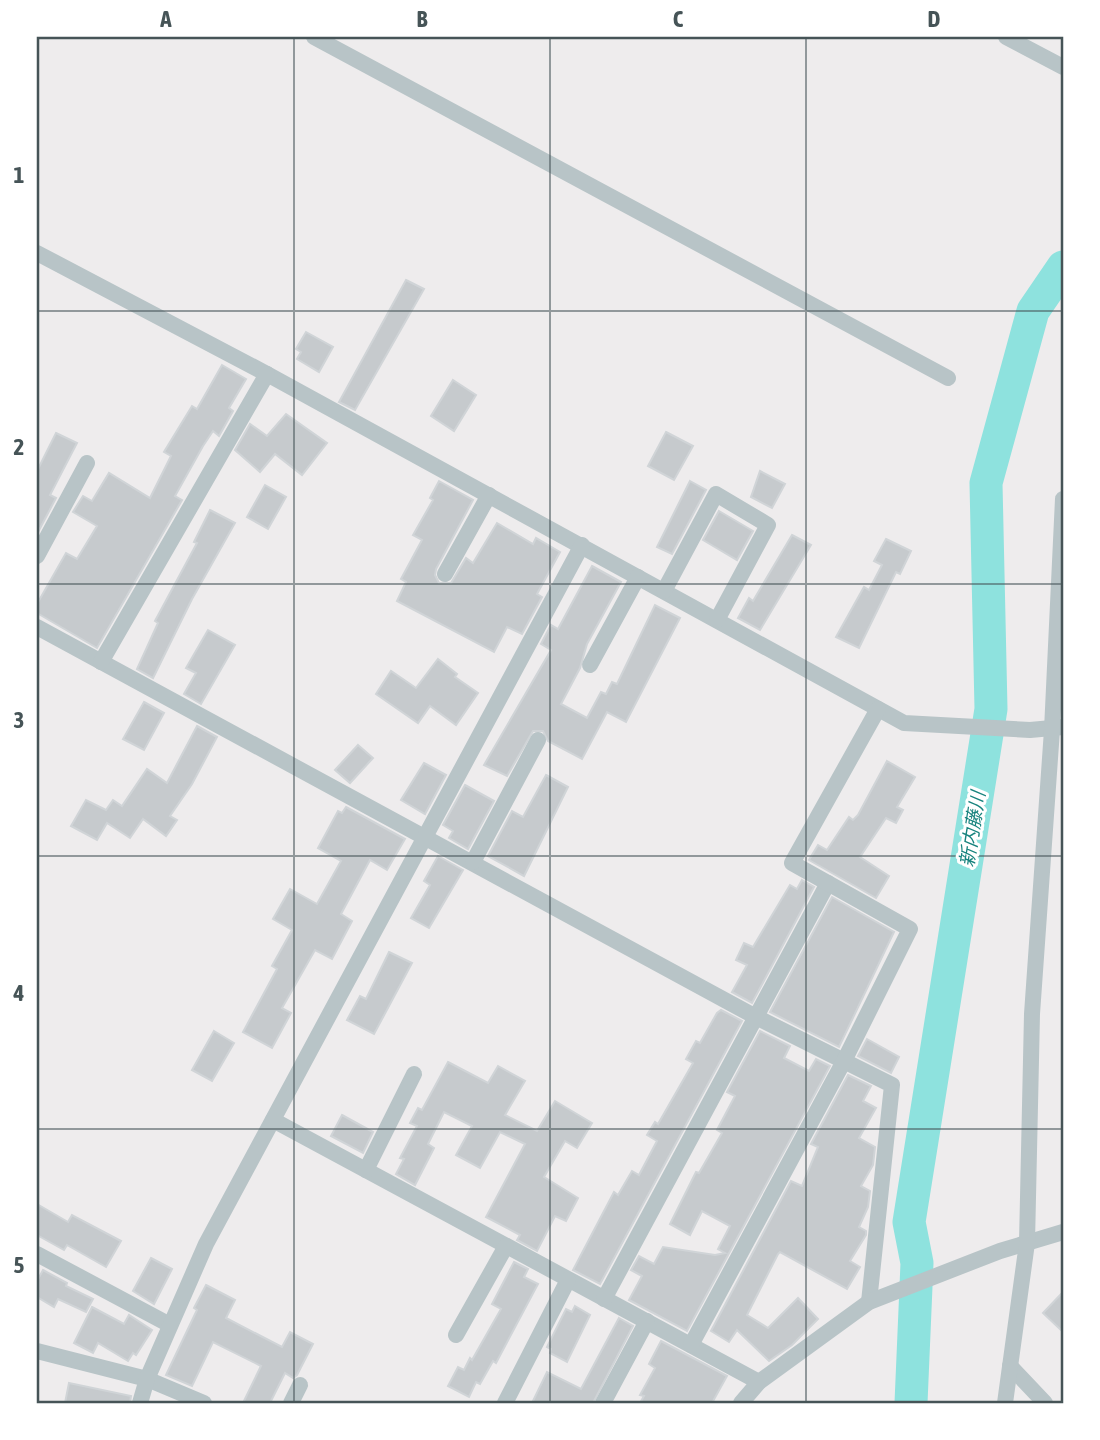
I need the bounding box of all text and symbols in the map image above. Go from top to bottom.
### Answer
text: A [159,6,172,32]
text: B [417,6,428,32]
text: C [673,6,684,32]
text: D [928,6,941,32]
text: 1 [14,162,25,188]
text: 2 [14,434,24,460]
text: 3 [14,707,24,733]
water label: 新内藤川 [955,788,989,868]
text: 4 [13,980,25,1006]
text: 5 [14,1252,25,1278]

